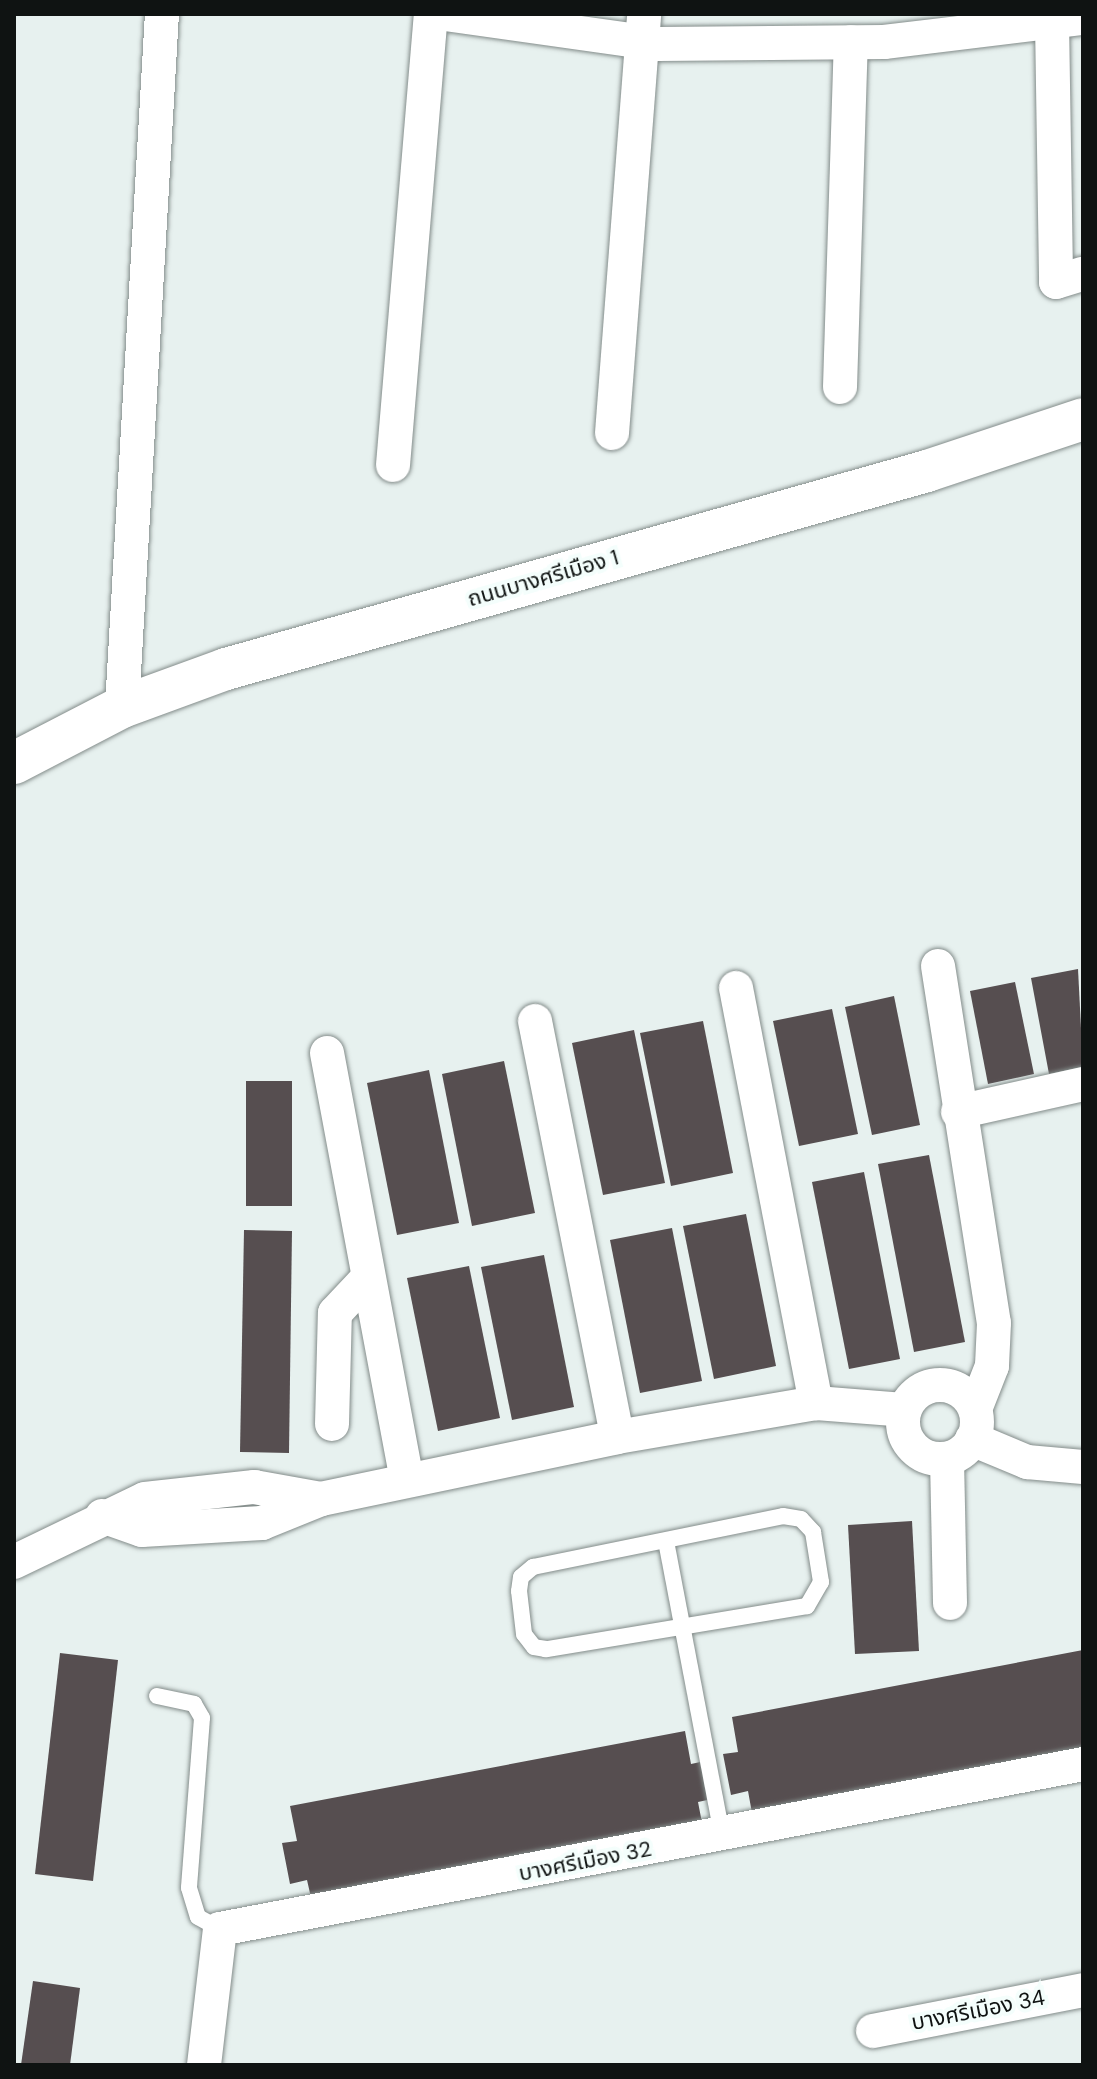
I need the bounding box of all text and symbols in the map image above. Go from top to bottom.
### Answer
street label: ถนนบางศรีเมือง 1 [464,544,622,612]
street label: บางศรีเมือง 32 [516,1835,654,1887]
street label: บางศรีเมือง 34 [909,1984,1047,2036]

